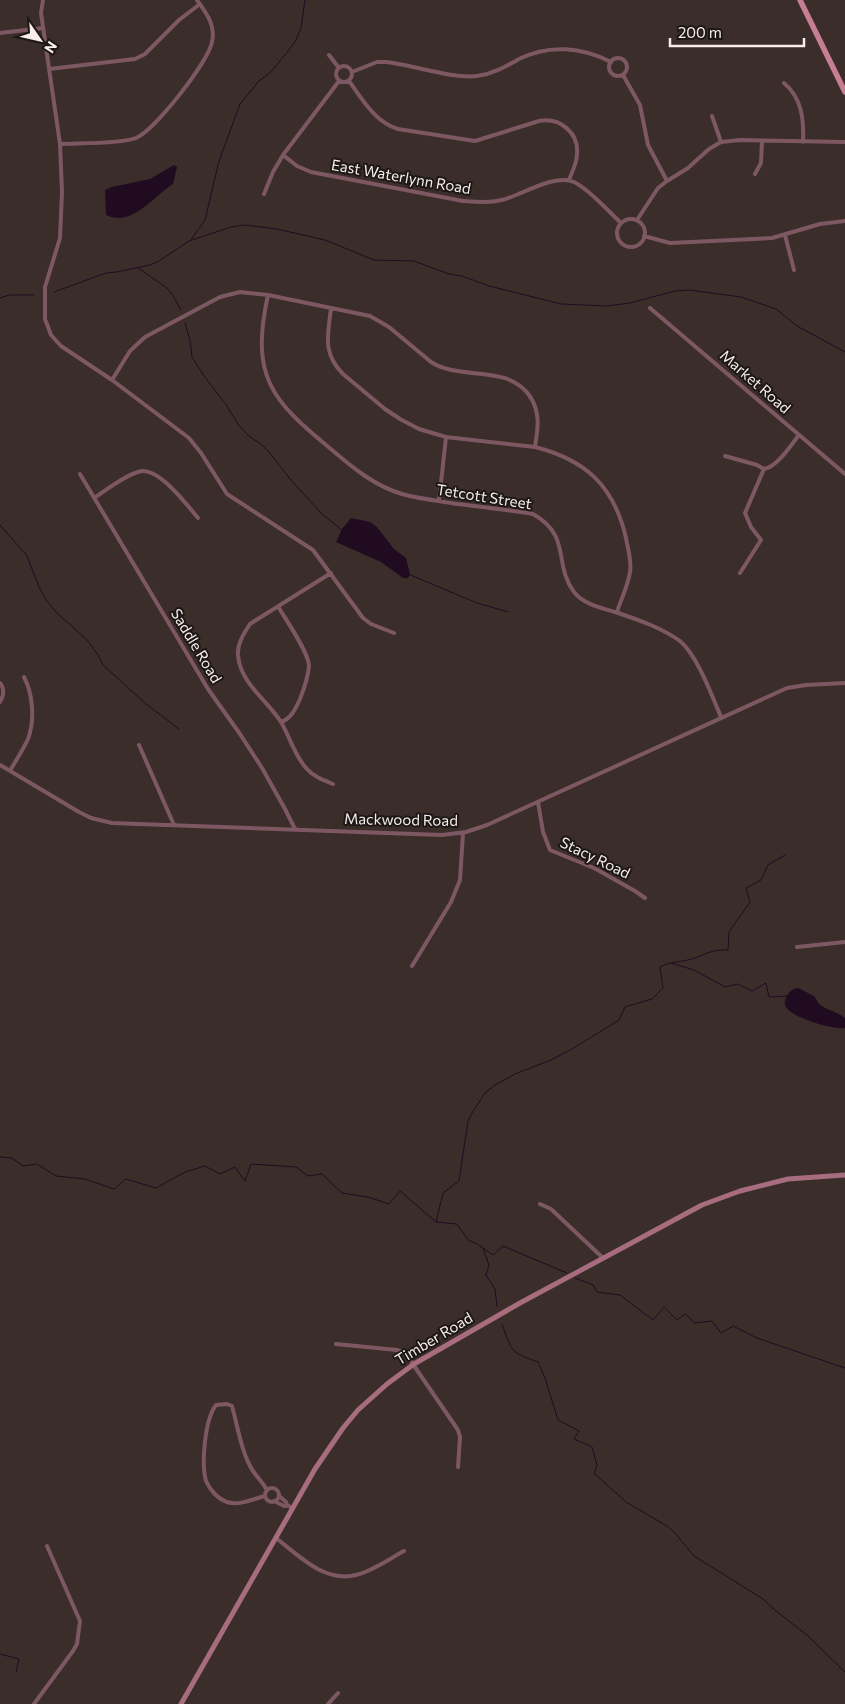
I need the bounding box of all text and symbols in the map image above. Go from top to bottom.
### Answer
north arrow [15,15,65,65]
scale bar [670,15,804,47]
text: 200 m [678,23,722,41]
text: N [41,38,61,57]
street label: East Waterlynn Road [330,155,472,197]
street label: Market Road [717,346,795,417]
street label: Tetcott Street [435,480,533,512]
street label: Saddle Road [168,605,226,686]
street label: Mackwood Road [344,809,458,829]
street label: Stacy Road [557,832,633,882]
street label: Timber Road [391,1308,476,1368]

